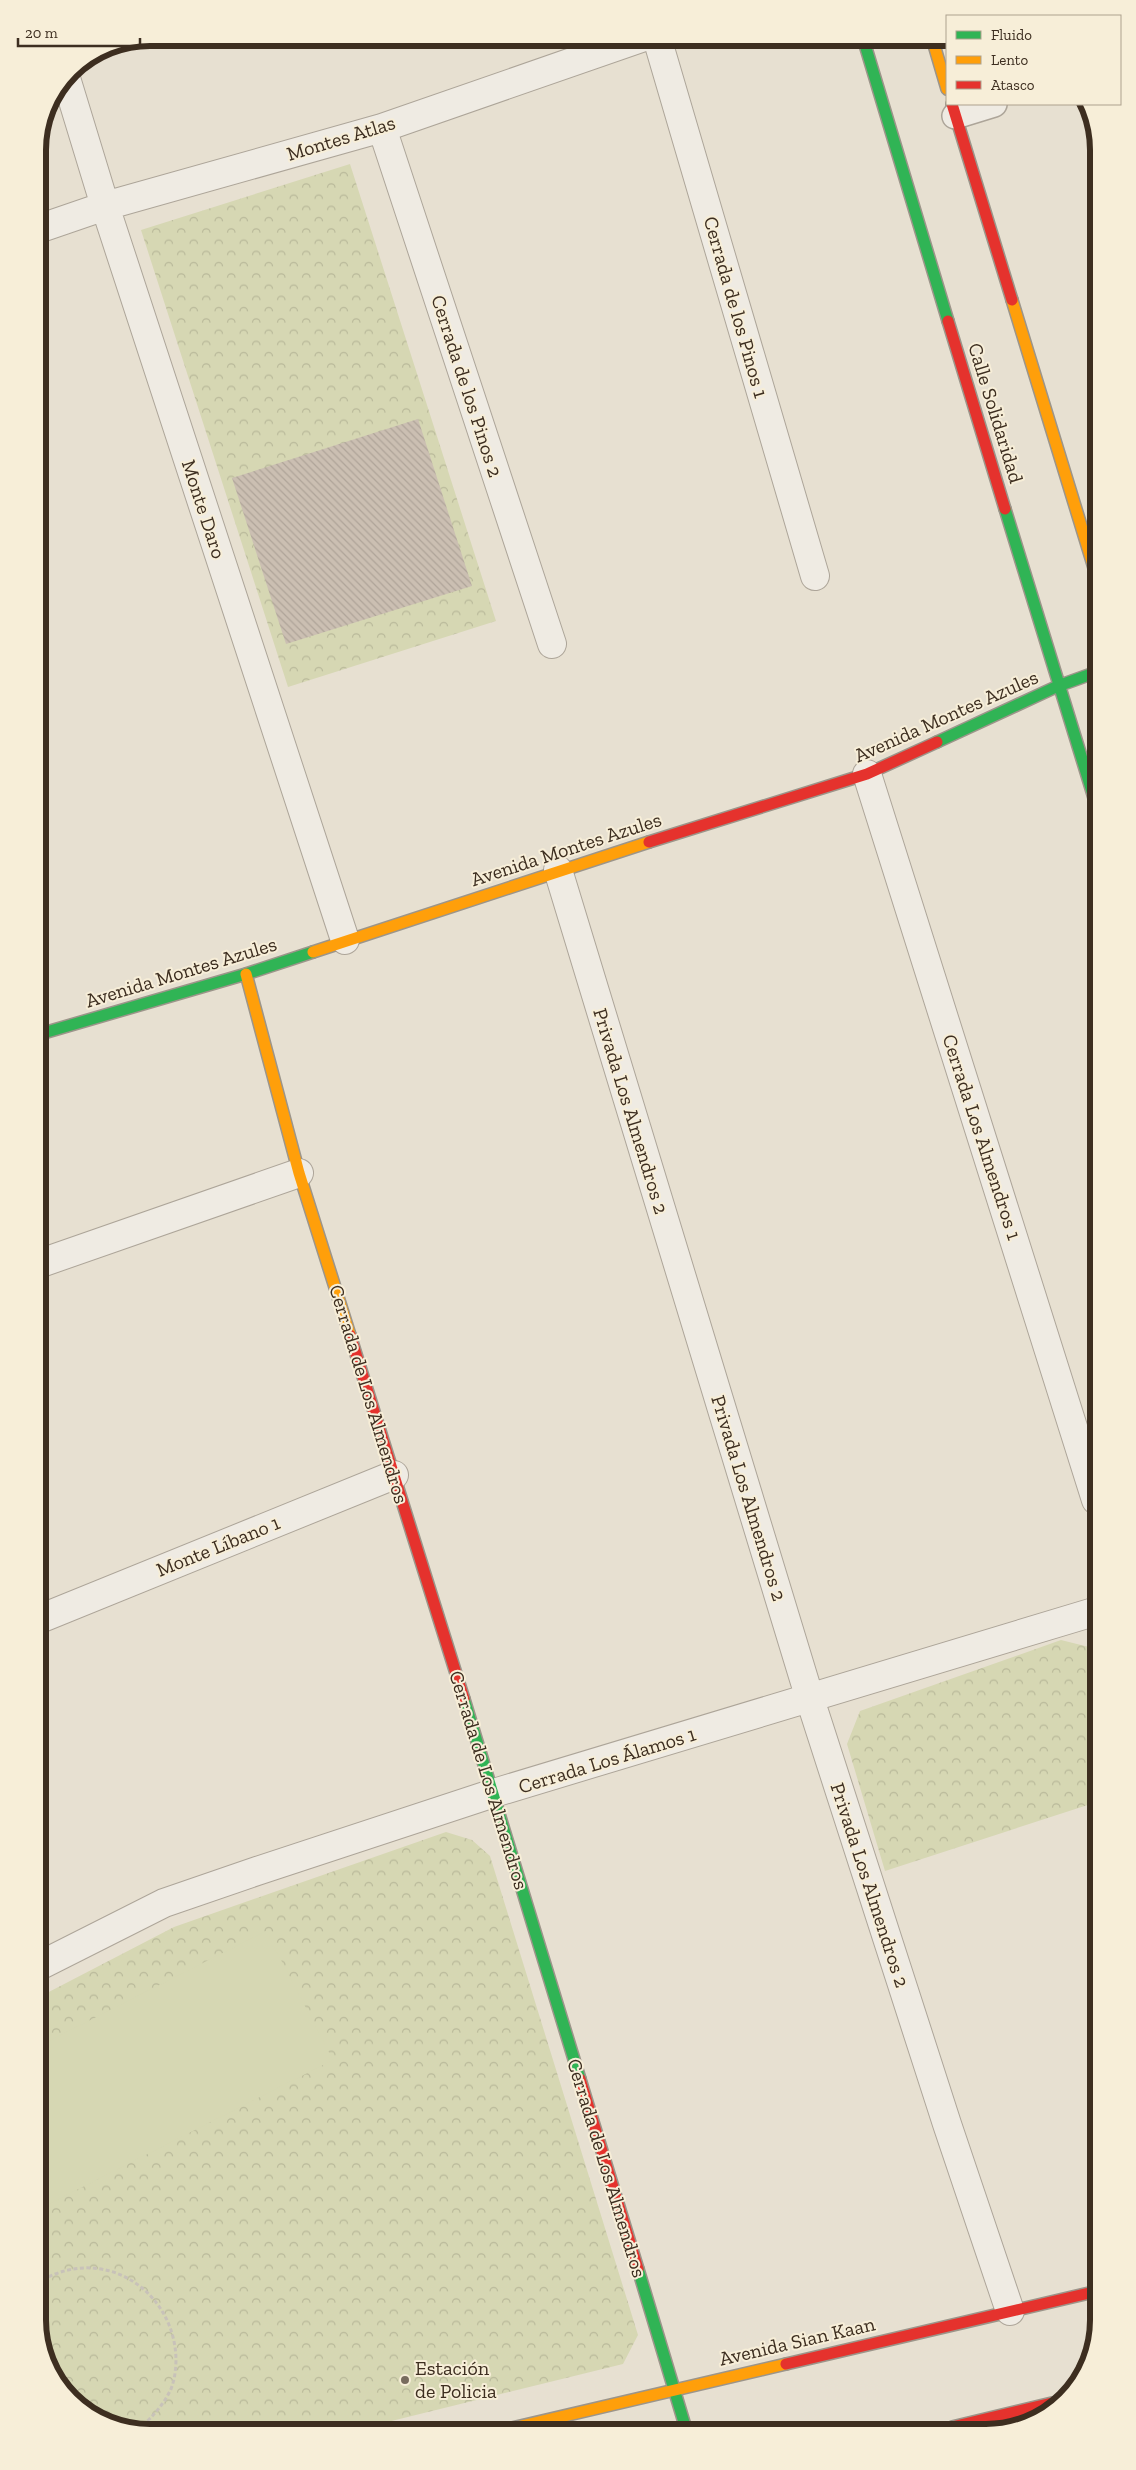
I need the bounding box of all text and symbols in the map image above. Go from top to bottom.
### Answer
scale bar [18,15,140,47]
legend [946,15,1121,105]
text: 20 m [25,24,58,42]
text: Fluido [991,26,1032,44]
text: Lento [991,51,1028,69]
text: Atasco [991,76,1035,94]
street label: Montes Atlas [284,110,398,166]
street label: Cerrada de los Pinos 1 [699,214,773,401]
street label: Cerrada de los Pinos 2 [426,292,508,480]
street label: Calle Solidaridad [963,340,1029,486]
street label: Monte Daro [177,457,231,561]
street label: Avenida Montes Azules [850,665,1042,767]
street label: Avenida Montes Azules [468,807,664,891]
street label: Avenida Montes Azules [82,931,280,1013]
street label: Privada Los Almendros 2 [588,1005,674,1217]
street label: Cerrada Los Almendros 1 [937,1031,1027,1243]
street label: Cerrada de Los Almendros [324,1282,414,1506]
street label: Privada Los Almendros 2 [706,1392,792,1604]
street label: Monte Líbano 1 [153,1510,284,1582]
street label: Cerrada de Los Almendros [444,1668,534,1892]
street label: Cerrada Los Álamos 1 [515,1721,699,1798]
street label: Privada Los Almendros 2 [826,1780,914,1990]
street label: Cerrada de Los Almendros [562,2056,652,2280]
street label: Avenida Sian Kaan [717,2311,878,2371]
place label: Estación de Policia [415,2356,497,2403]
marker: Estación de Policia [399,2374,411,2386]

